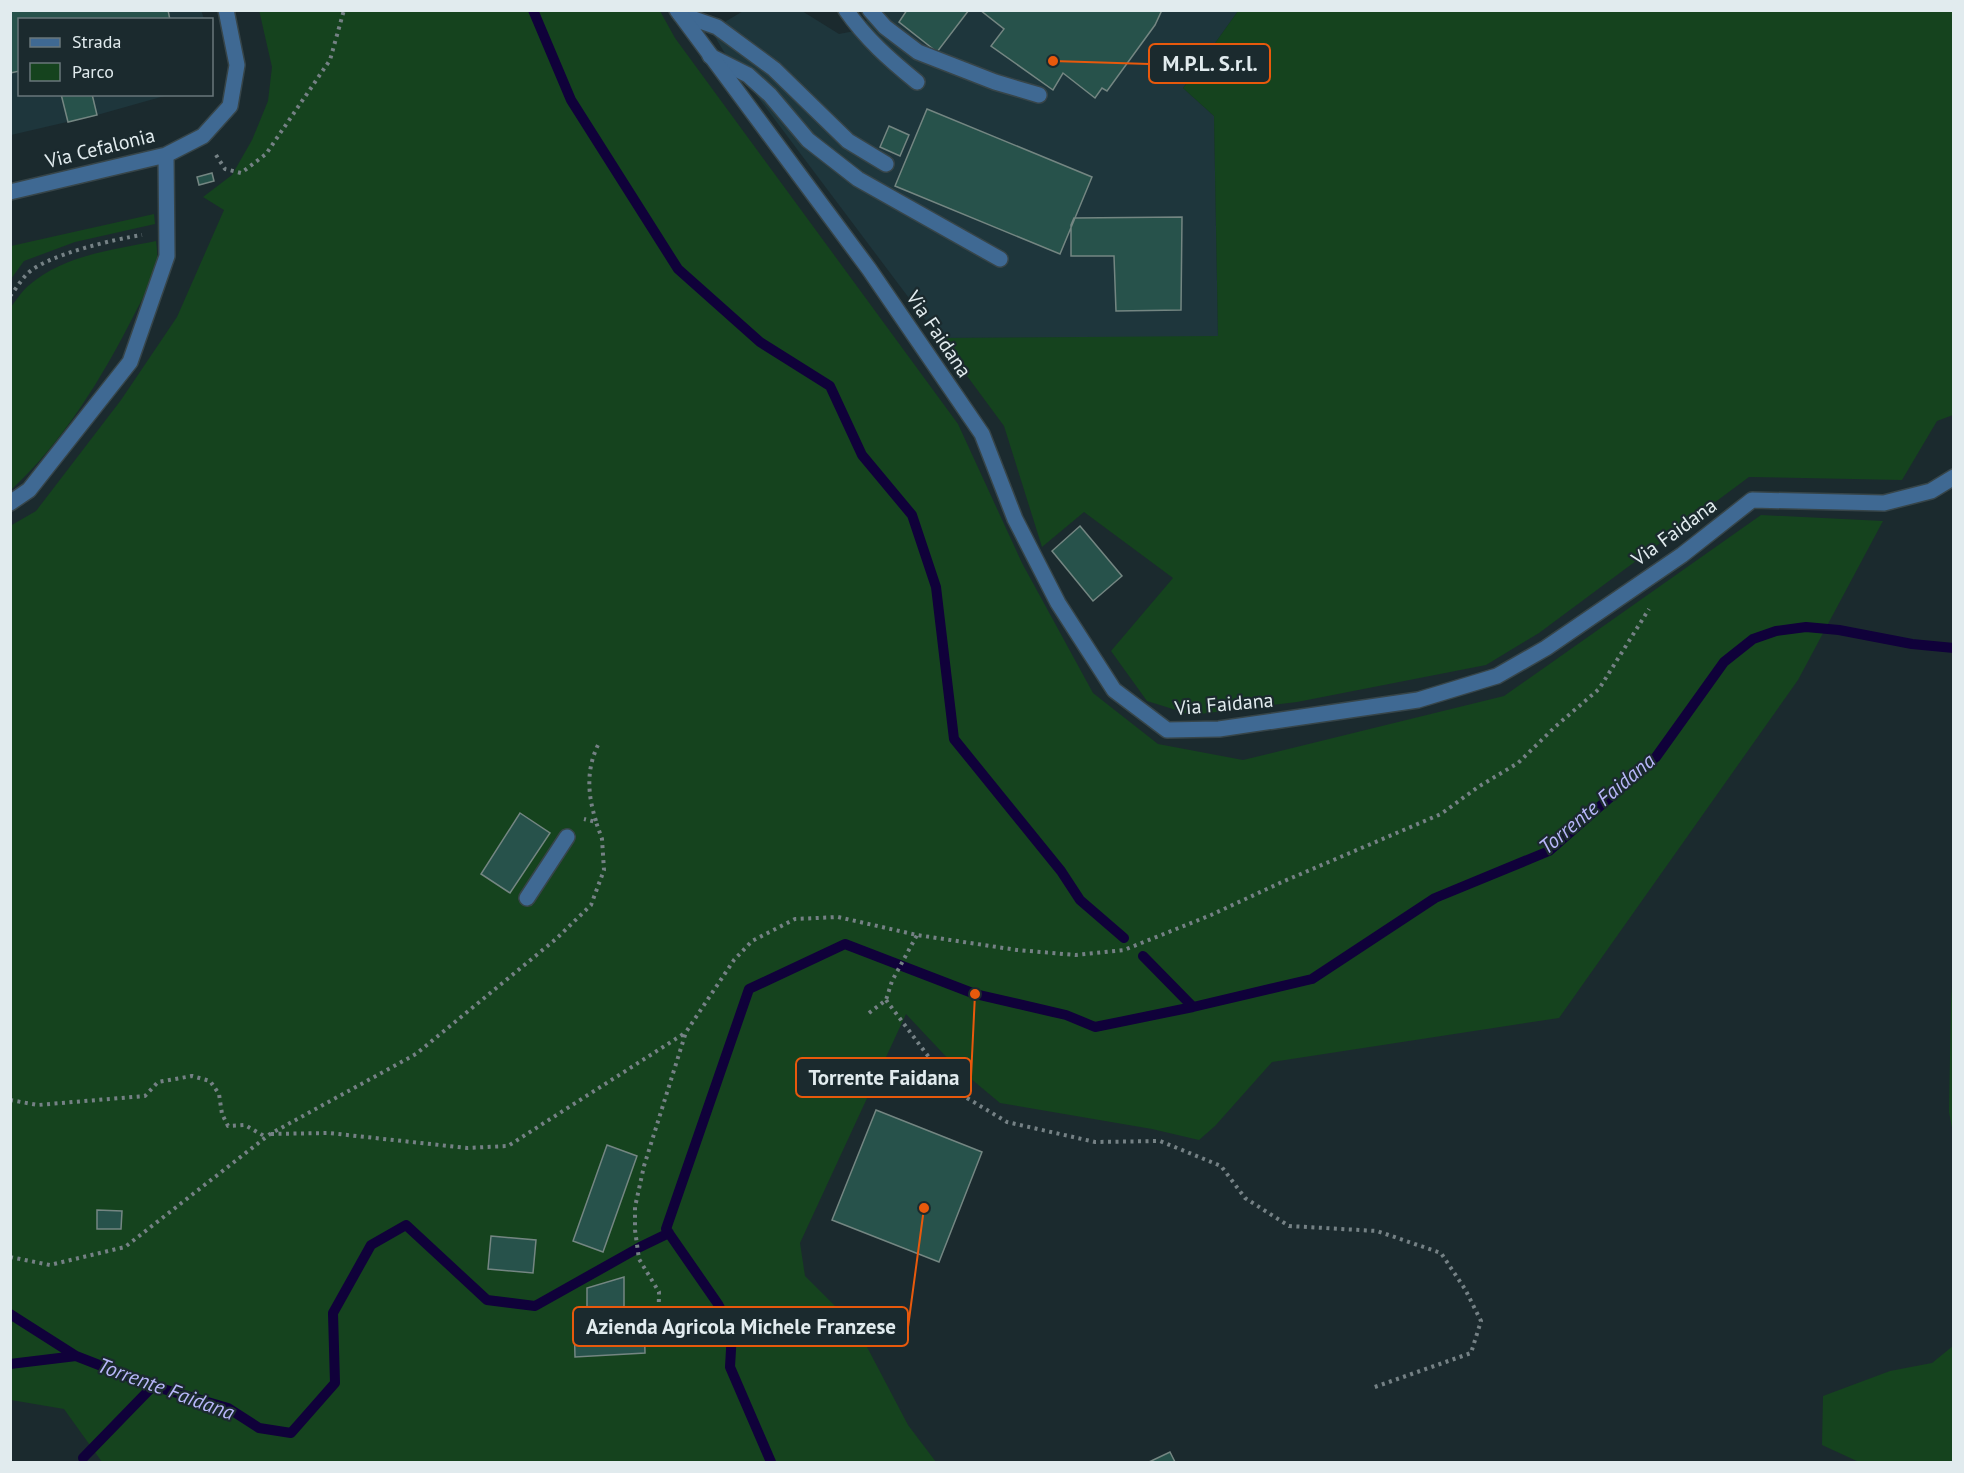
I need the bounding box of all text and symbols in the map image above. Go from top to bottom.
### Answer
legend [18,18,213,96]
text: Strada [72,30,121,53]
callout: M.P.L. S.r.l. [1149,44,1270,83]
text: M.P.L. S.r.l. [1162,50,1258,77]
text: Parco [72,60,114,83]
street label: Via Cefalonia [42,122,157,174]
street label: Via Faidana [900,285,977,382]
street label: Via Faidana [1625,492,1722,572]
street label: Via Faidana [1172,687,1275,721]
water label: Torrente Faidana [1533,747,1661,860]
callout: Torrente Faidana [796,1058,971,1097]
text: Torrente Faidana [809,1064,959,1091]
callout: Azienda Agricola Michele Franzese [573,1307,908,1346]
text: Azienda Agricola Michele Franzese [586,1313,896,1340]
water label: Torrente Faidana [94,1351,239,1426]

